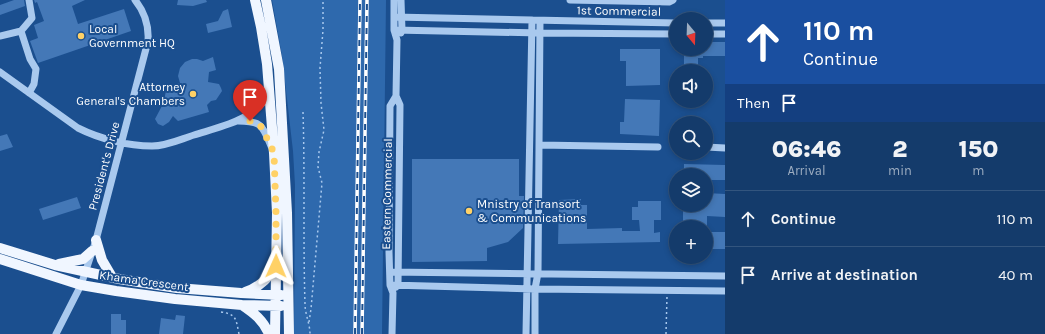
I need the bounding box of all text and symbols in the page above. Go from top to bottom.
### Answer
street label: 1st Commercial [577,3,661,19]
north arrow [669,12,713,56]
map controls [669,12,713,264]
text: 110 m [803,14,874,47]
icon: ahead [737,16,789,68]
place label: Local Government HQ [89,22,175,50]
marker: Local Government HQ [76,31,86,41]
text: Continue [803,48,878,70]
button: sound [669,64,713,108]
place label: Attorney General's Chambers [76,80,185,108]
pin [233,80,267,121]
icon: arrive [239,86,261,108]
marker: Attorney General's Chambers [188,89,198,99]
icon: arrive [778,92,800,114]
text: Then [737,94,770,112]
button: search [669,116,713,160]
street label: President's Drive [85,120,123,212]
text: 06:46 [772,135,841,163]
text: 2 [892,135,908,163]
text: 150 [959,135,998,163]
street label: Eastern Commercial [379,138,395,250]
text: Arrival [787,163,826,178]
text: min [888,163,912,178]
text: m [972,163,985,178]
button: layers [669,168,713,212]
place label: Mnistry of Transort & Communications [477,197,586,225]
marker: Mnistry of Transort & Communications [464,206,474,216]
icon: ahead [737,208,759,230]
text: Continue [771,210,836,228]
text: 110 m [997,210,1033,228]
button: + [669,220,713,264]
position arrow [255,245,297,287]
icon: arrive [737,264,759,286]
text: Arrive at destination [771,266,918,284]
text: 40 m [998,266,1033,284]
street label: Khama Crescent [98,268,190,294]

